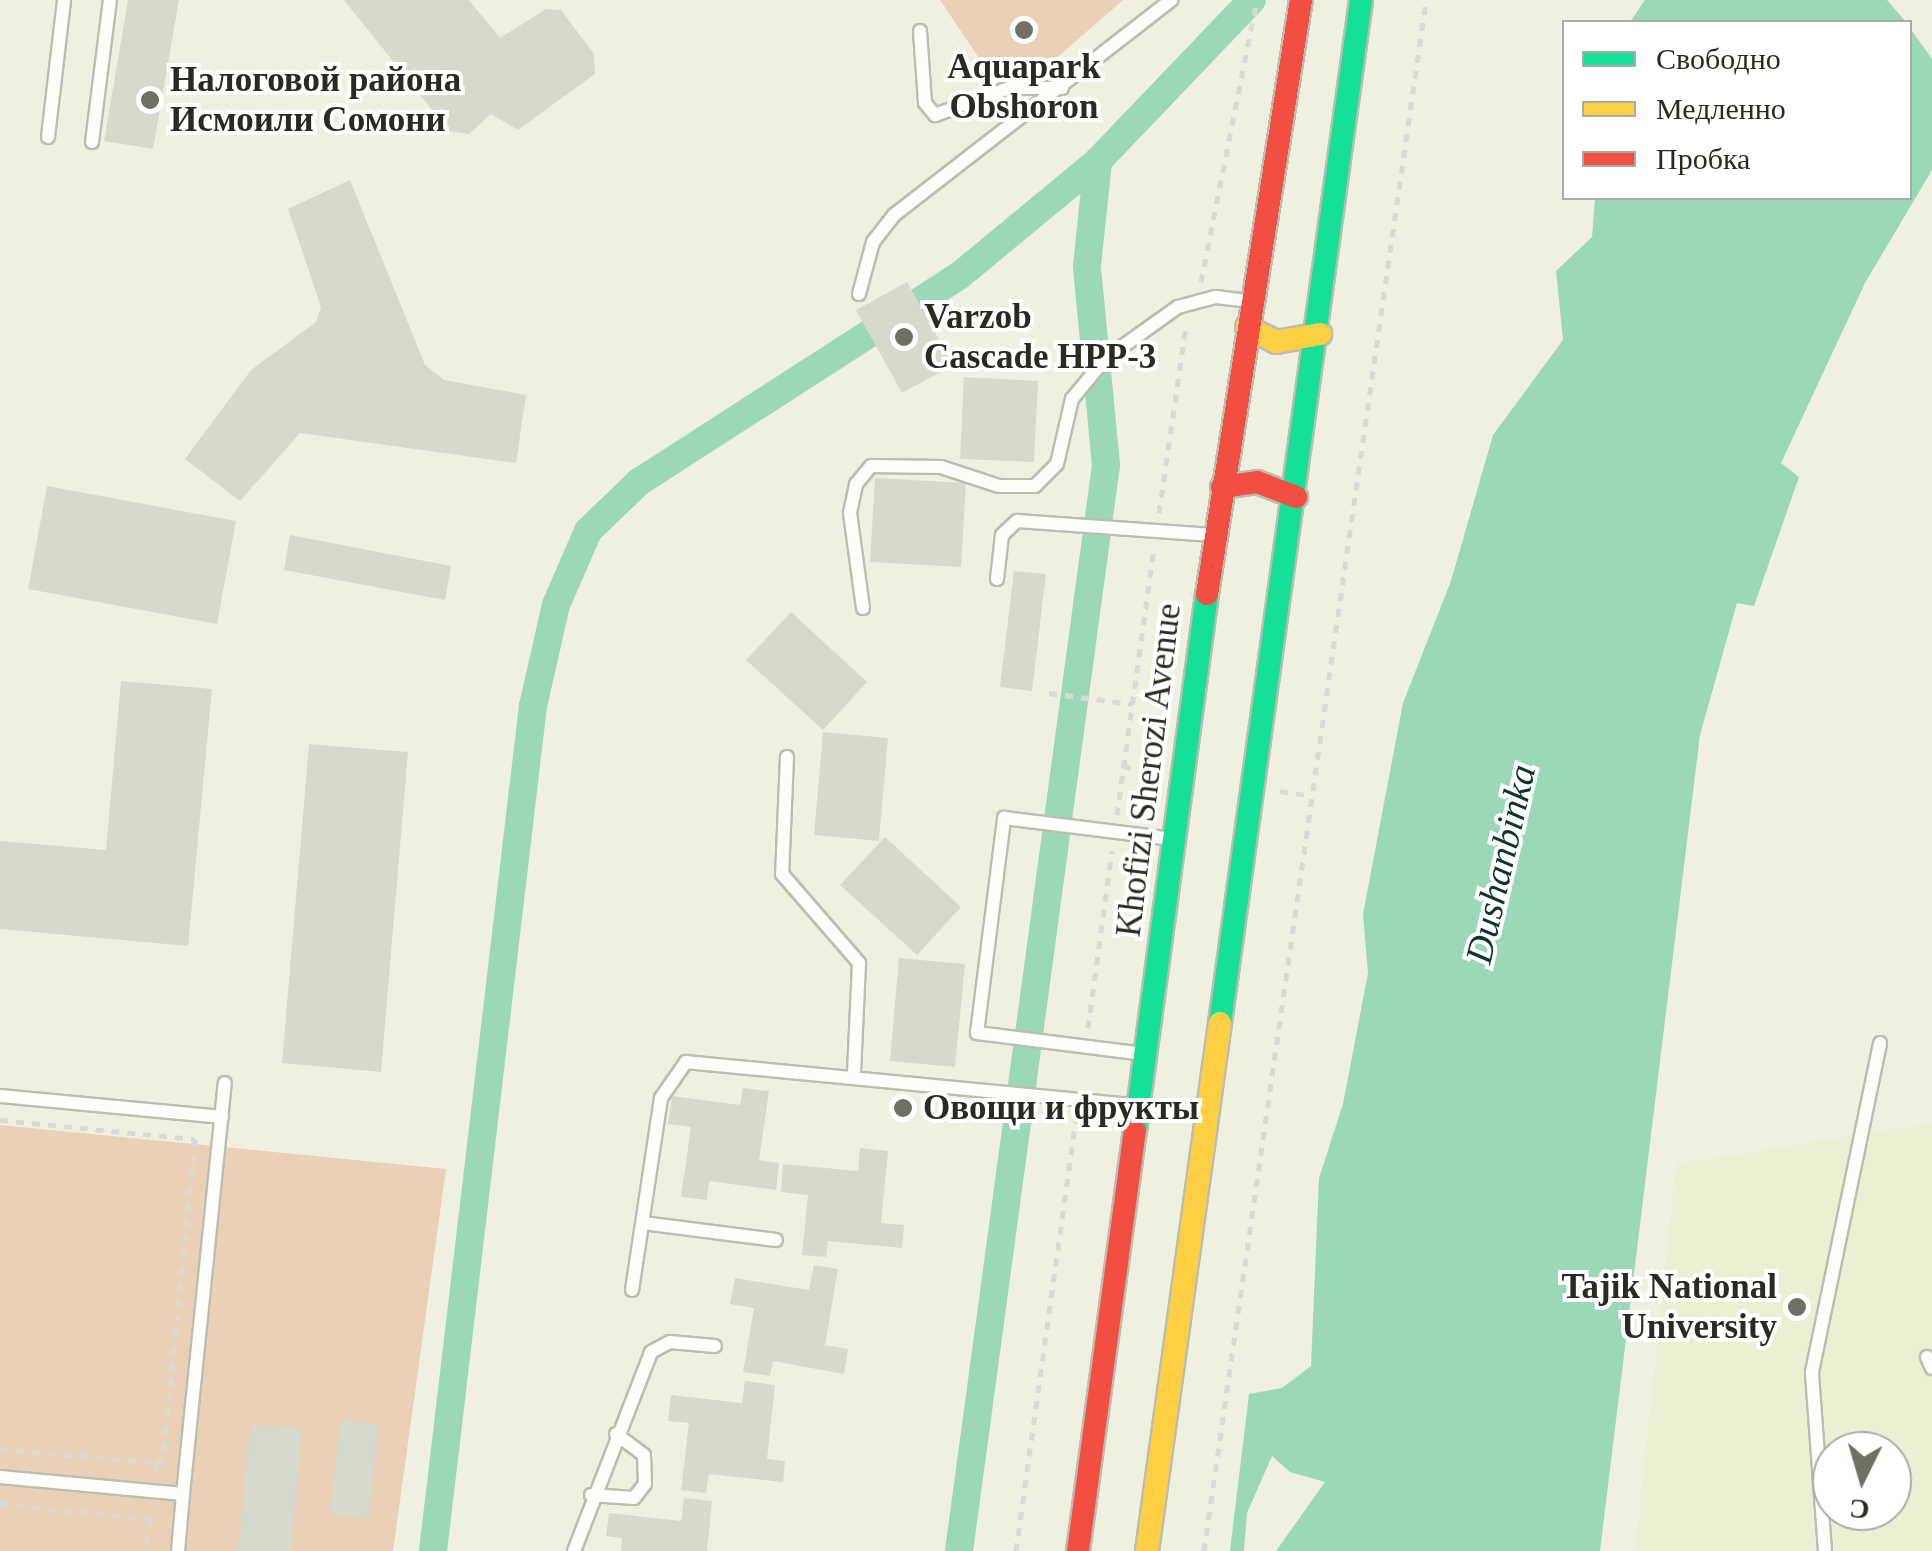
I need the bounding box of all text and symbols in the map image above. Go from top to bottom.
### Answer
marker: Aquapark Obshoron [1013,19,1035,41]
legend [1562,20,1912,200]
text: Свободно [1656,42,1781,75]
place label: Aquapark Obshoron [947,46,1101,128]
place label: Налоговой района Исмоили Сомони [170,59,461,141]
marker: Налоговой района Исмоили Сомони [139,89,161,111]
text: Медленно [1656,92,1786,125]
text: Пробка [1656,142,1750,175]
place label: Varzob Cascade HPP-3 [924,296,1156,378]
marker: Varzob Cascade HPP-3 [893,326,915,348]
street label: Khofizi Sherozi Avenue [1108,600,1190,940]
water label: Dushanbinka [1456,760,1546,968]
place label: Овощи и фрукты [923,1087,1199,1129]
marker: Овощи и фрукты [892,1097,914,1119]
place label: Tajik National University [1561,1266,1777,1348]
marker: Tajik National University [1786,1296,1808,1318]
north arrow [1812,1431,1912,1531]
text: С [1848,1493,1871,1526]

